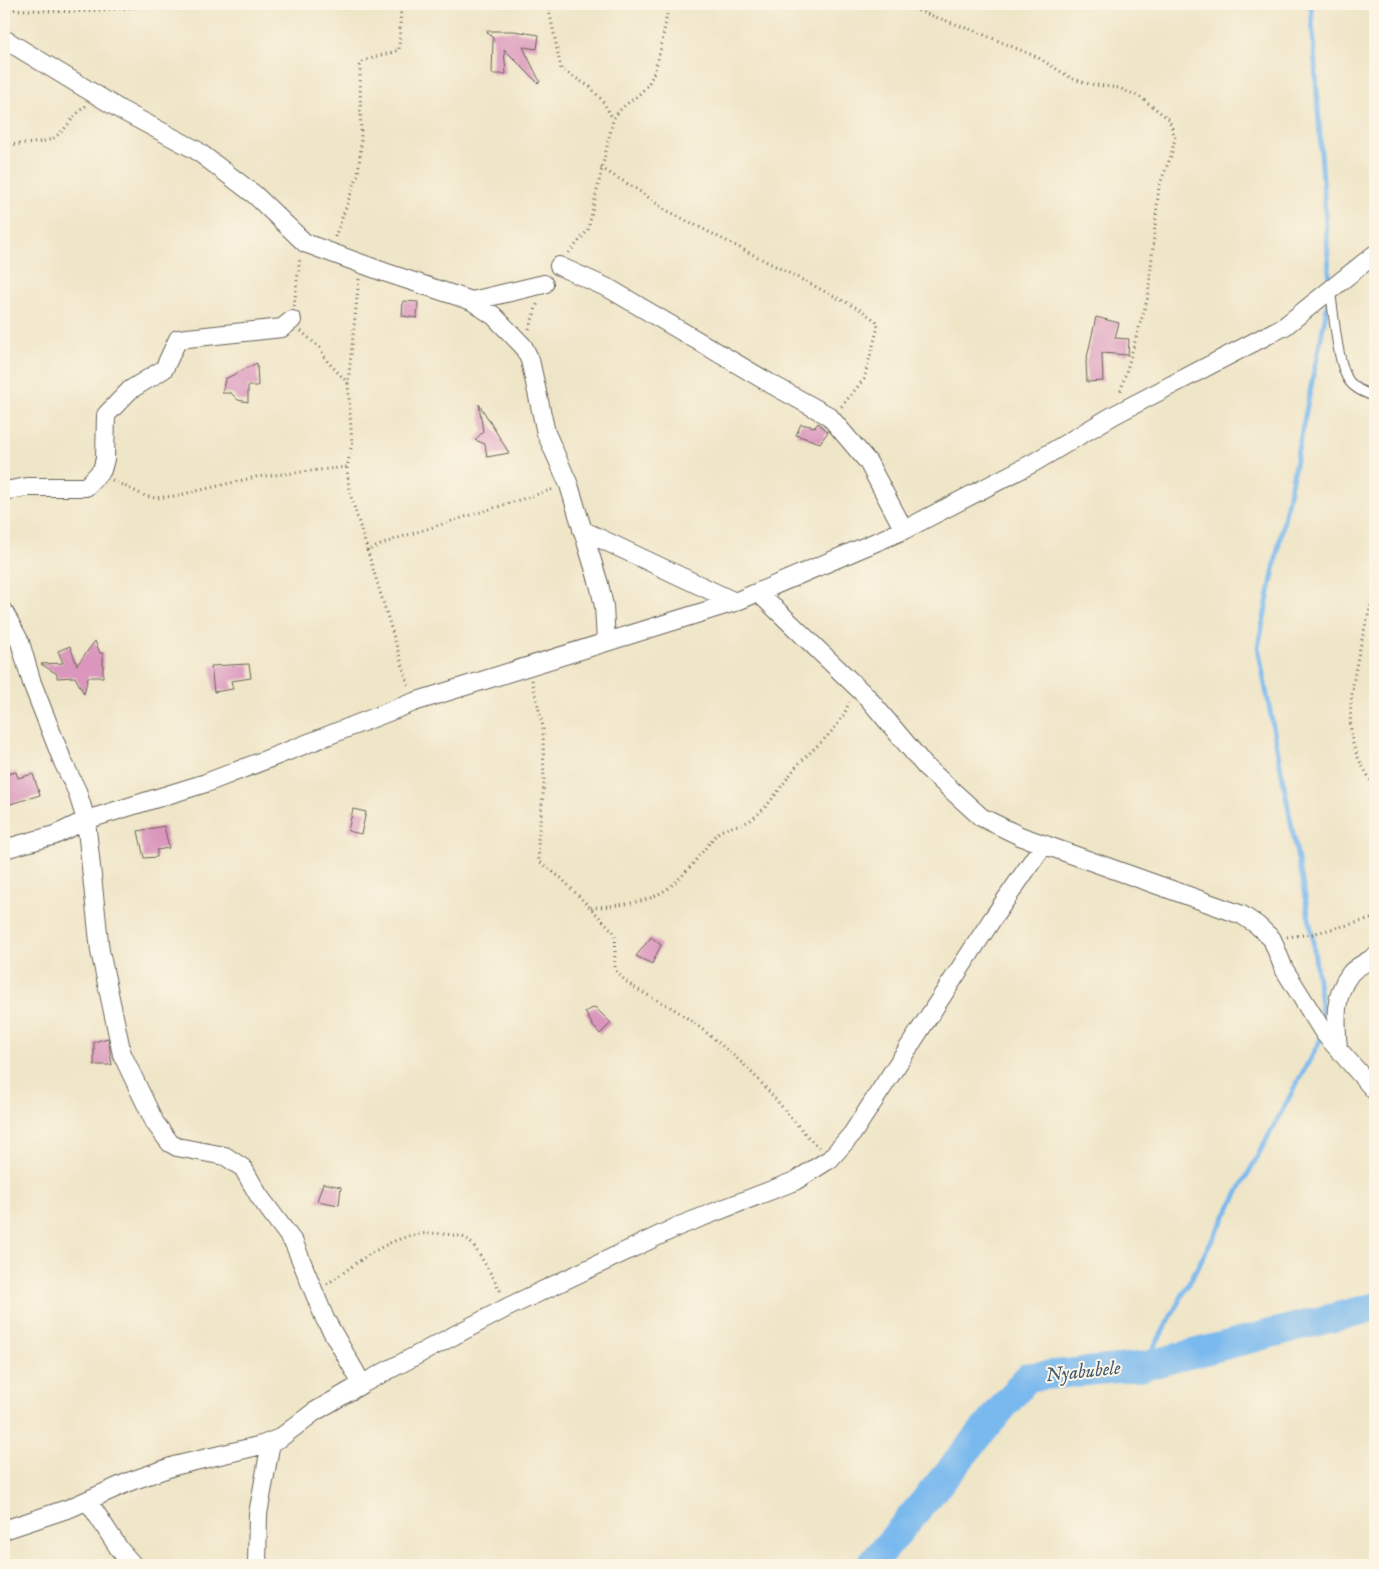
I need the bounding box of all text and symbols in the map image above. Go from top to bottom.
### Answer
water label: Nyabubele [1044,1356,1122,1388]

